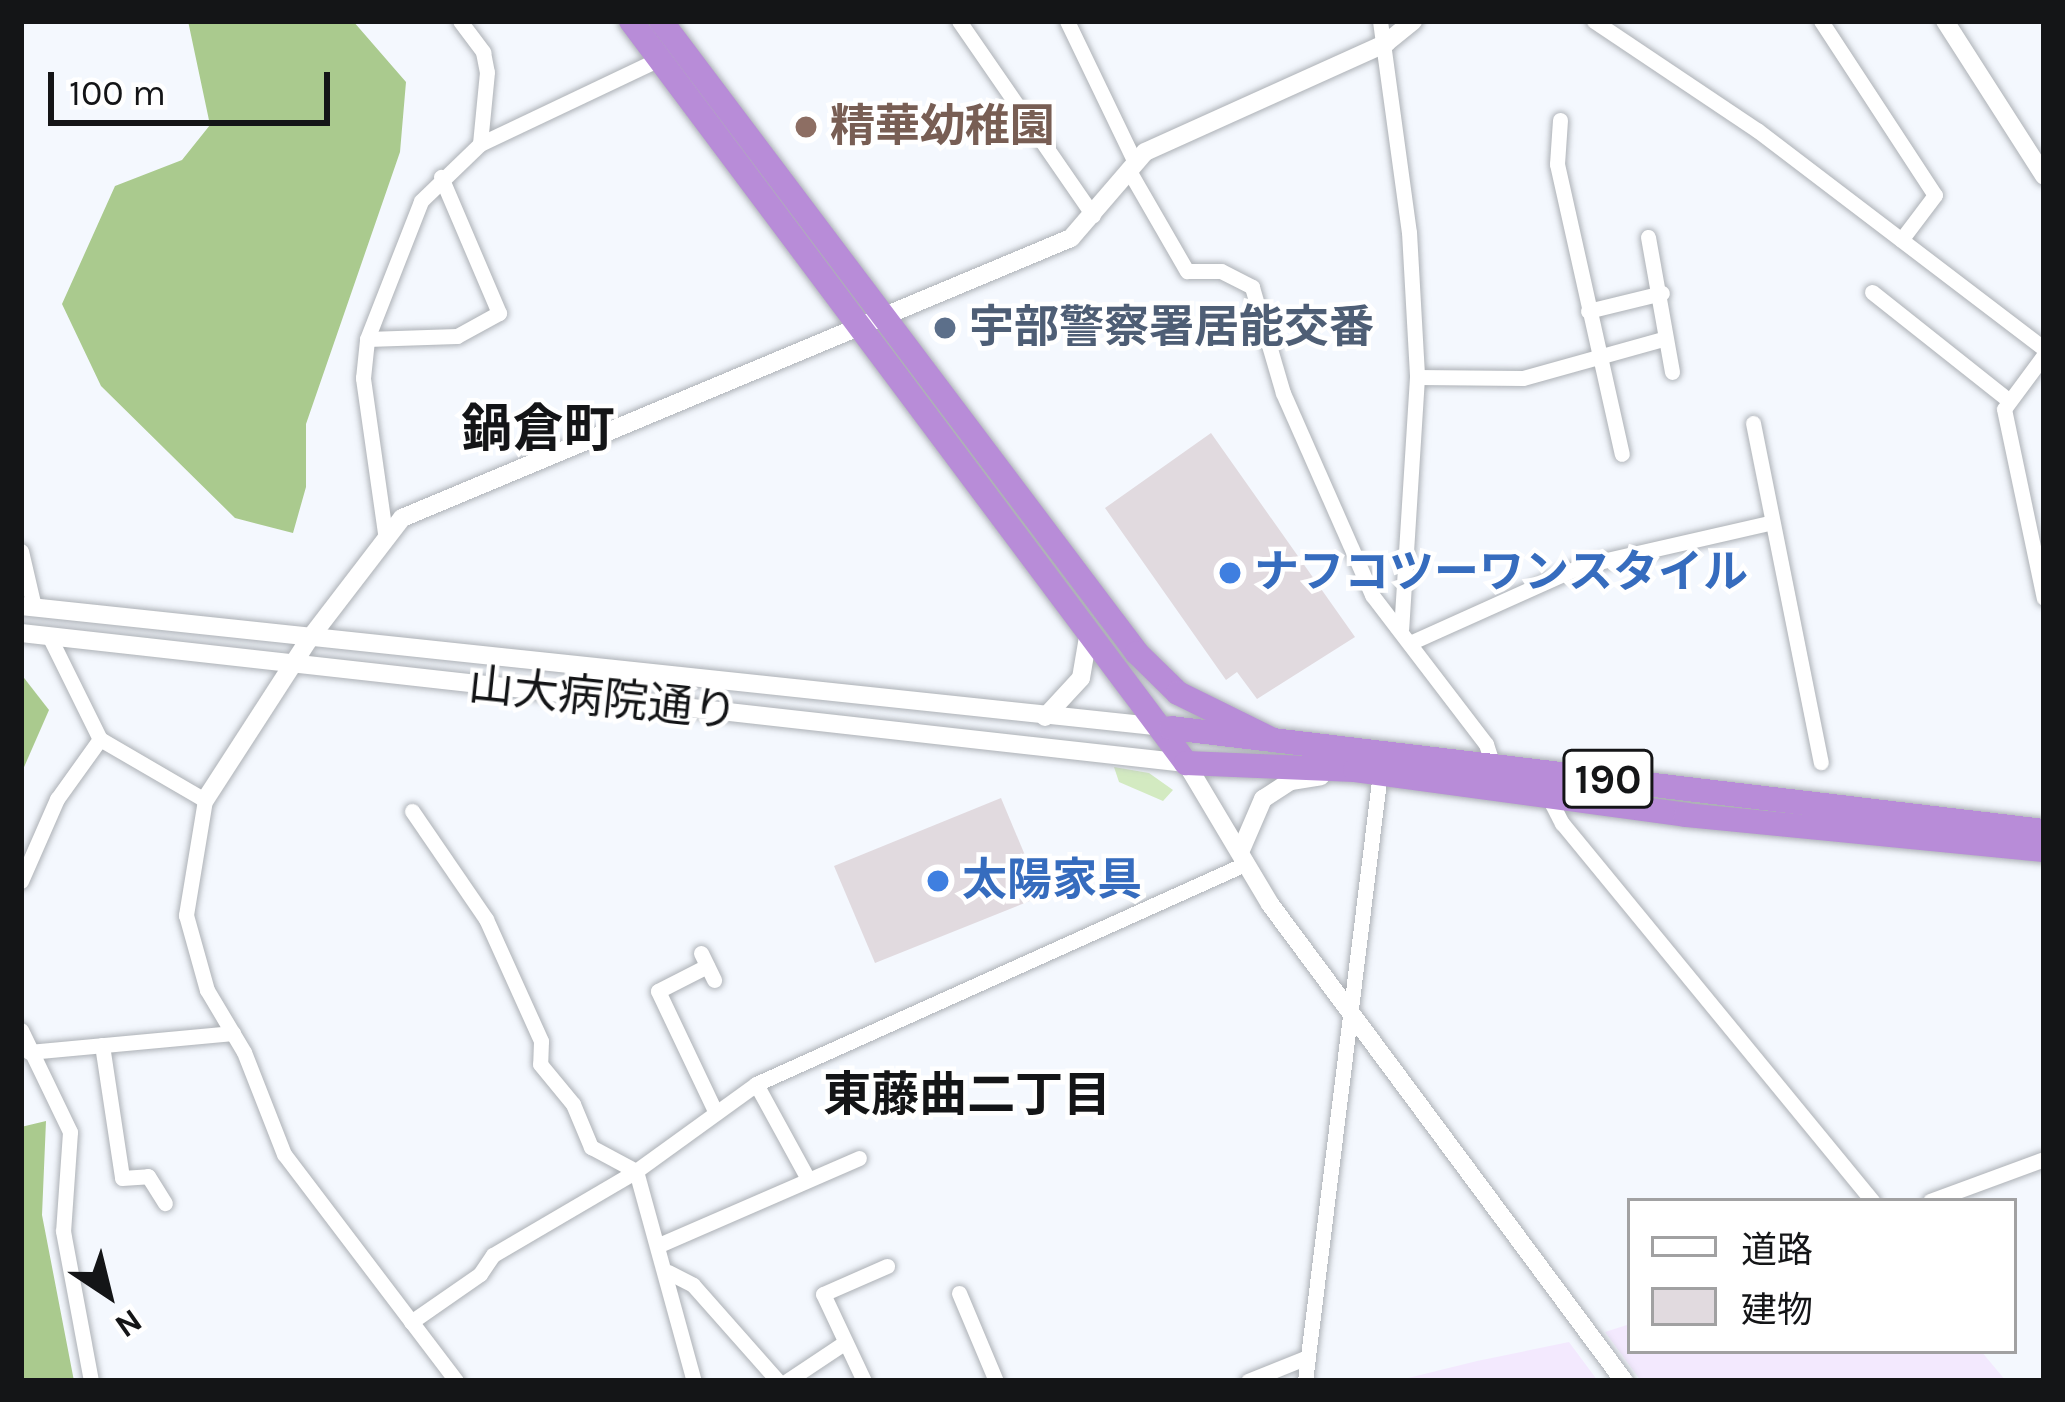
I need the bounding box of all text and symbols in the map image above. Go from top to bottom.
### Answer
scale bar [54,48,336,122]
text: 100 m [69,72,166,114]
place label: 精華幼稚園 [830,100,1055,154]
marker: 精華幼稚園 [793,114,819,140]
place label: 宇部警察署居能交番 [969,301,1374,355]
marker: 宇部警察署居能交番 [932,315,958,341]
district label: 鍋倉町 [462,398,614,460]
place label: ナフコツーワンスタイル [1254,546,1749,600]
marker: ナフコツーワンスタイル [1217,560,1243,586]
street label: 山大病院通り [466,658,740,740]
road number: 190 [1560,743,1656,815]
place label: 太陽家具 [962,854,1142,908]
marker: 太陽家具 [925,868,951,894]
district label: 東藤曲二丁目 [823,1067,1111,1125]
legend [1627,1198,2017,1354]
text: 道路 [1741,1229,1813,1271]
north arrow [48,1234,168,1354]
text: 建物 [1741,1289,1813,1331]
text: N [108,1301,149,1346]

